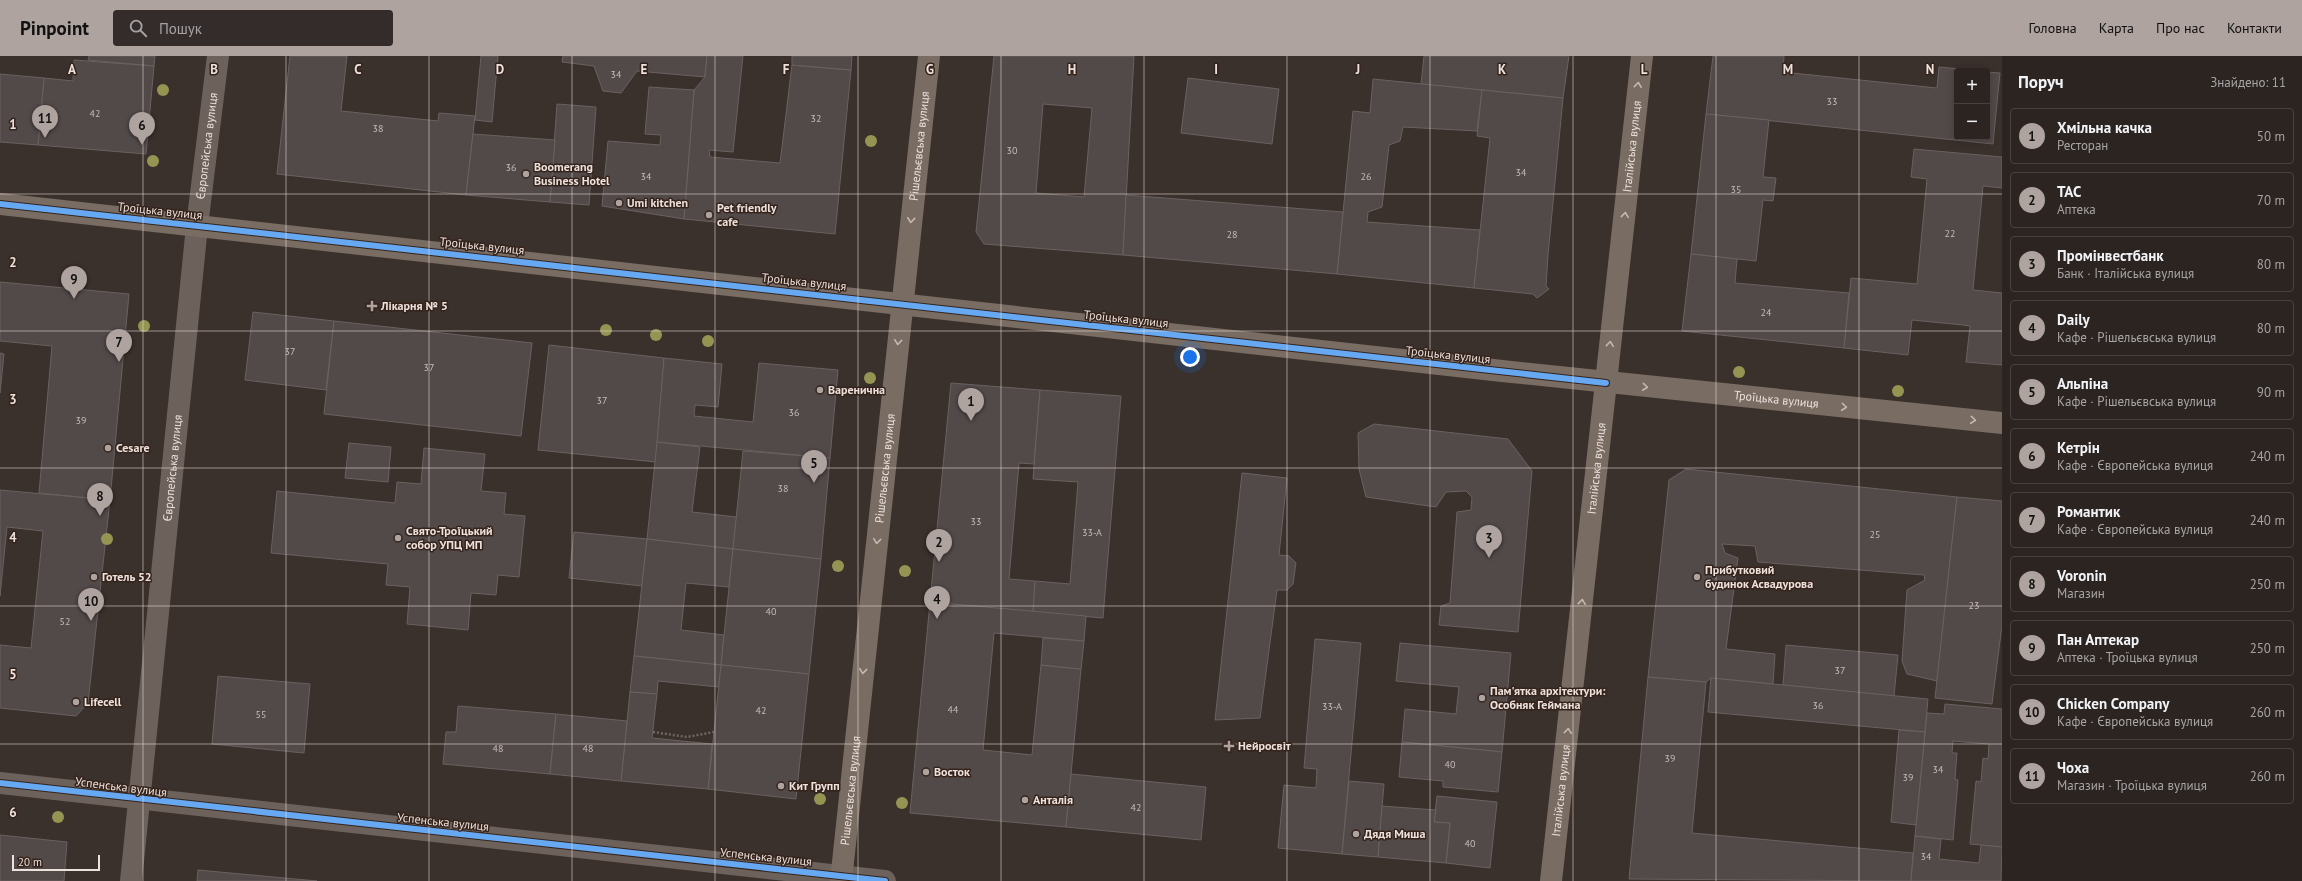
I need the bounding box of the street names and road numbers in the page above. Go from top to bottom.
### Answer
street label: Рішельєвська вулиця [906,91,932,202]
street label: Європейська вулиця [192,92,220,200]
street label: Італійська вулиця [1619,100,1644,193]
street label: Троїцька вулиця [117,199,203,222]
street label: Троїцька вулиця [439,234,525,257]
street label: Троїцька вулиця [761,270,847,293]
street label: Троїцька вулиця [1083,307,1169,330]
street label: Троїцька вулиця [1405,343,1491,366]
street label: Троїцька вулиця [1733,387,1819,411]
street label: Рішельєвська вулиця [871,413,898,524]
street label: Європейська вулиця [159,414,185,522]
street label: Італійська вулиця [1583,422,1609,515]
street label: Рішельєвська вулиця [837,735,863,846]
street label: Італійська вулиця [1548,744,1573,837]
street label: Успенська вулиця [74,773,168,800]
street label: Успенська вулиця [396,809,490,834]
street label: Успенська вулиця [719,844,813,869]

